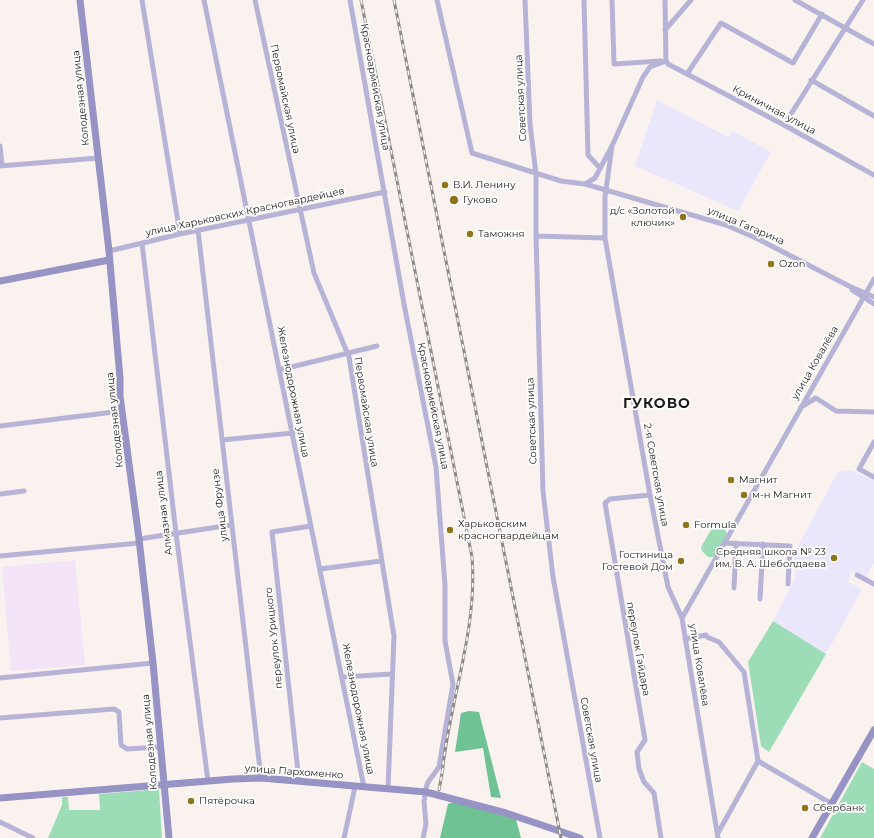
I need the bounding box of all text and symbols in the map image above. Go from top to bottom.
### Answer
street label: Красноармейская улица [358,22,392,152]
street label: Первомайская улица [268,43,302,155]
street label: Колодезная улица [70,50,92,146]
street label: Советская улица [513,54,529,142]
street label: Криничная улица [730,83,818,137]
place label: В.И. Ленину [453,179,516,191]
marker: В.И. Ленину [440,180,450,190]
street label: улица Харьковских Красногвардейцев [144,185,346,239]
marker: Гуково [448,194,460,206]
place label: Гуково [463,194,498,206]
street label: улица Гагарина [706,204,786,248]
place label: д/с «Золотой ключик» [610,205,675,228]
marker: д/с «Золотой ключик» [678,212,688,222]
place label: Таможня [478,228,525,240]
marker: Таможня [465,229,475,239]
place label: Ozon [779,258,805,270]
marker: Ozon [766,259,776,269]
street label: улица Ковалёва [789,324,841,402]
street label: Железнодорожная улица [274,325,312,459]
street label: Красноармейская улица [415,342,451,470]
street label: Первомайская улица [351,356,381,468]
street label: Колодезная улица [104,372,126,468]
street label: Советская улица [524,377,540,465]
district label: ГУКОВО [623,396,691,412]
street label: 2-я Советская улица [641,422,671,528]
street label: улица Фрунзе [210,468,230,542]
street label: Алмазная улица [153,470,175,556]
place label: Магнит [739,474,778,486]
marker: Магнит [726,475,736,485]
place label: м-н Магнит [752,489,812,501]
marker: м-н Магнит [739,490,749,500]
place label: Харьковским красногвардейцам [458,518,559,542]
place label: Formula [694,519,736,531]
marker: Formula [681,520,691,530]
marker: Харьковским красногвардейцам [445,525,455,535]
place label: Средняя школа № 23 им. В. А. Шеболдаева [715,546,826,570]
place label: Гостиница Гостевой Дом [602,549,673,572]
marker: Средняя школа № 23 им. В. А. Шеболдаева [829,553,839,563]
marker: Гостиница Гостевой Дом [676,556,686,566]
street label: переулок Урицкого [263,587,285,689]
street label: переулок Гайдара [624,601,652,697]
street label: улица Ковалёва [687,623,711,707]
street label: Железнодорожная улица [339,642,377,776]
street label: Колодезная улица [140,694,160,790]
street label: Советская улица [578,696,604,784]
street label: улица Пархоменко [244,763,344,781]
place label: Пятёрочка [199,795,255,807]
marker: Пятёрочка [186,796,196,806]
place label: Сбербанк [813,802,864,814]
marker: Сбербанк [800,803,810,813]

